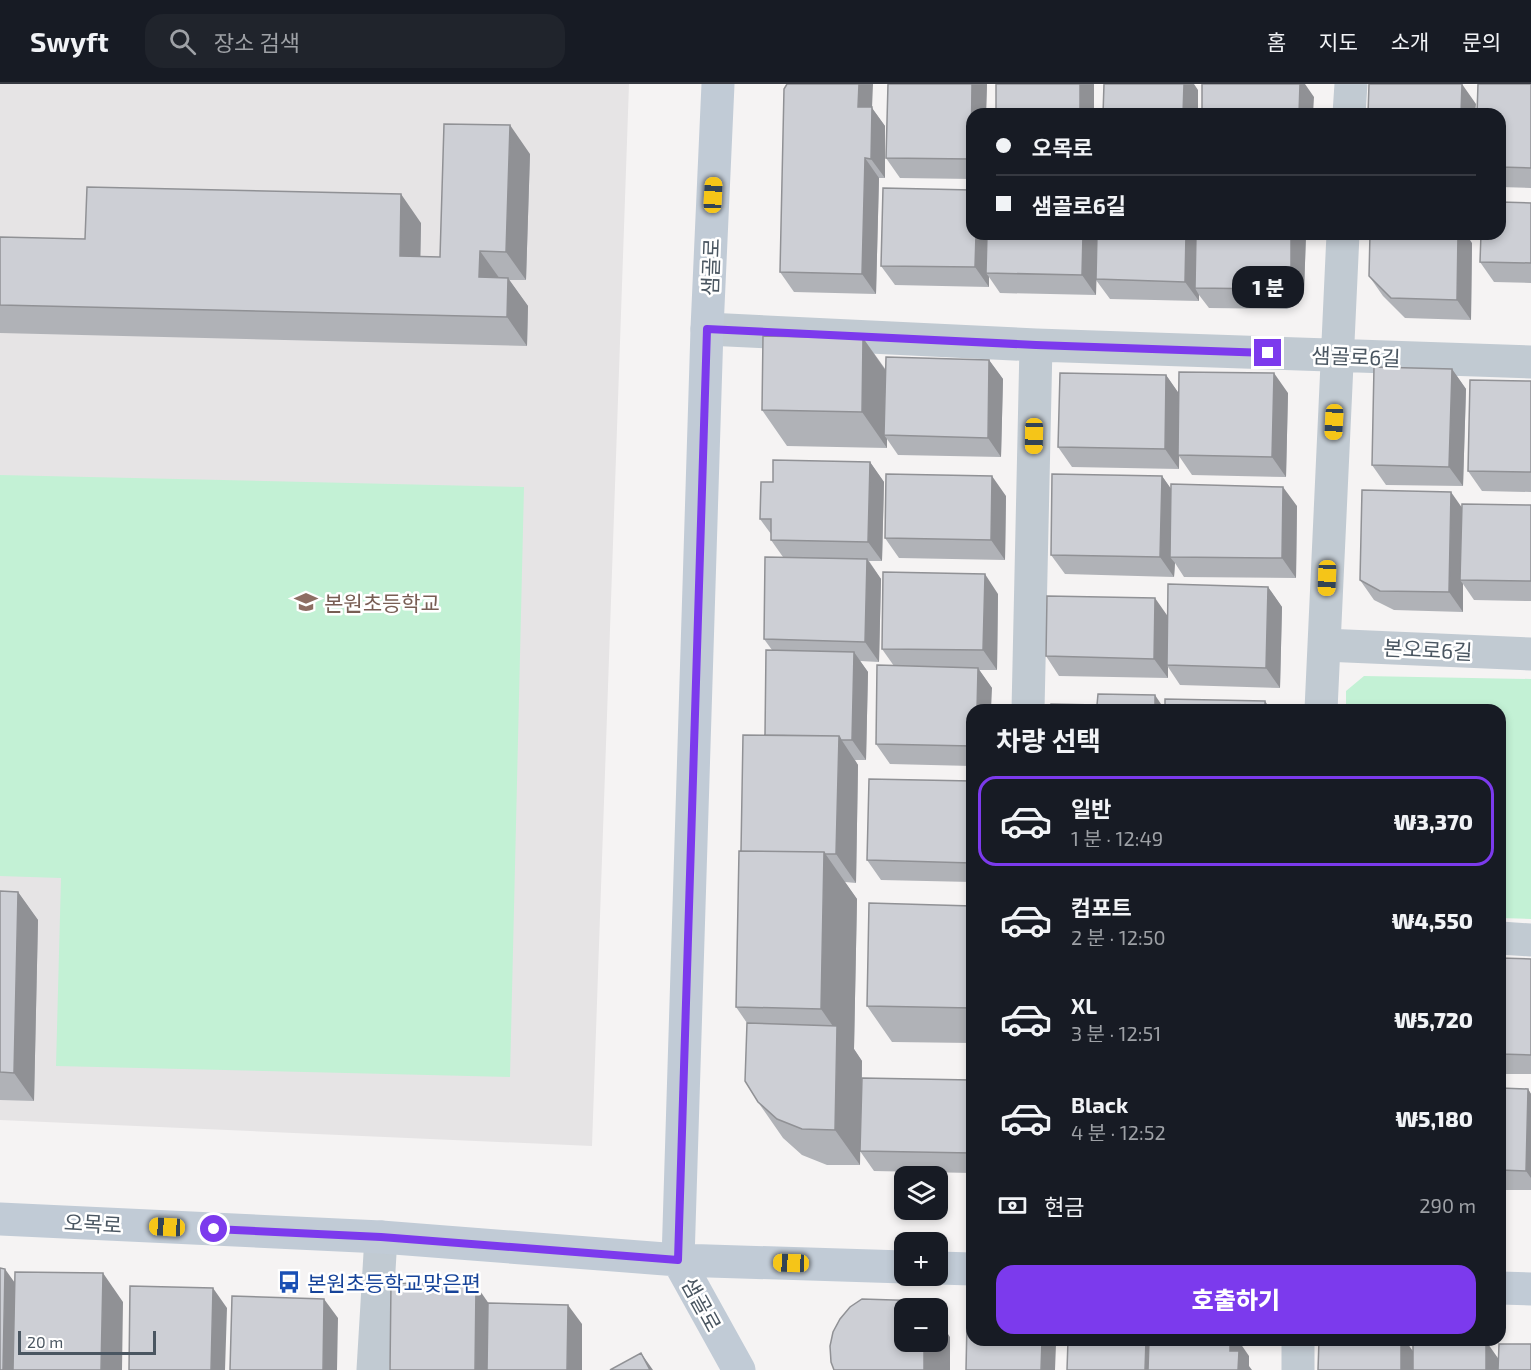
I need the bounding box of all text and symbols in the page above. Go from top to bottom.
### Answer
search box [145,14,565,68]
text: Swyft [30,24,109,58]
icon: search [166,25,199,58]
text: 장소 검색 [214,29,300,55]
text: 홈 [1267,29,1286,54]
text: 지도 [1319,29,1358,54]
text: 소개 [1391,29,1429,54]
text: 문의 [1462,29,1501,54]
text: 오목로 [1032,134,1093,160]
car [703,177,723,213]
text: 샘골로6길 [1032,192,1126,218]
street label: 샘골로 [696,238,724,296]
callout: 1 분 [1232,266,1304,308]
text: 1 분 [1252,275,1284,299]
route end [1254,339,1281,366]
street label: 샘골로6길 [1311,342,1401,370]
car [1324,404,1344,440]
car [1025,418,1043,454]
car [1317,560,1337,596]
school or university icon: 본원초등학교 [293,589,319,615]
place label: 본원초등학교 [324,590,440,615]
street label: 본오로6길 [1383,634,1473,664]
text: 차량 선택 [996,724,1101,756]
icon: car [999,794,1053,848]
text: 일반 [1071,795,1111,821]
text: ₩3,370 [1394,808,1473,834]
text: 1 분 · 12:49 [1071,826,1163,850]
icon: car [999,893,1053,947]
text: 컴포트 [1071,894,1132,920]
text: ₩4,550 [1392,907,1473,933]
text: 2 분 · 12:50 [1071,925,1165,949]
icon: car [999,992,1053,1046]
text: XL [1071,992,1097,1018]
text: ₩5,720 [1394,1006,1473,1032]
text: 3 분 · 12:51 [1071,1021,1161,1045]
icon: car [999,1091,1053,1145]
text: Black [1071,1091,1128,1117]
text: ₩5,180 [1395,1105,1473,1131]
text: 4 분 · 12:52 [1071,1120,1166,1144]
map controls [894,1166,948,1352]
button: layers [894,1166,948,1220]
icon: cash [996,1189,1029,1222]
text: 현금 [1044,1193,1084,1219]
text: 290 m [1419,1193,1476,1217]
street label: 오목로 [63,1209,123,1237]
route start [200,1215,227,1242]
car [149,1217,185,1237]
button: + [894,1232,948,1286]
car [773,1253,809,1273]
button: 호출하기 [996,1265,1476,1334]
bus stop icon: 본원초등학교맞은편 [276,1269,302,1295]
place label: 본원초등학교맞은편 [307,1270,481,1295]
street label: 샘골로 [677,1273,727,1335]
button: − [894,1298,948,1352]
scale bar [18,1328,156,1356]
text: 20 m [27,1332,63,1351]

